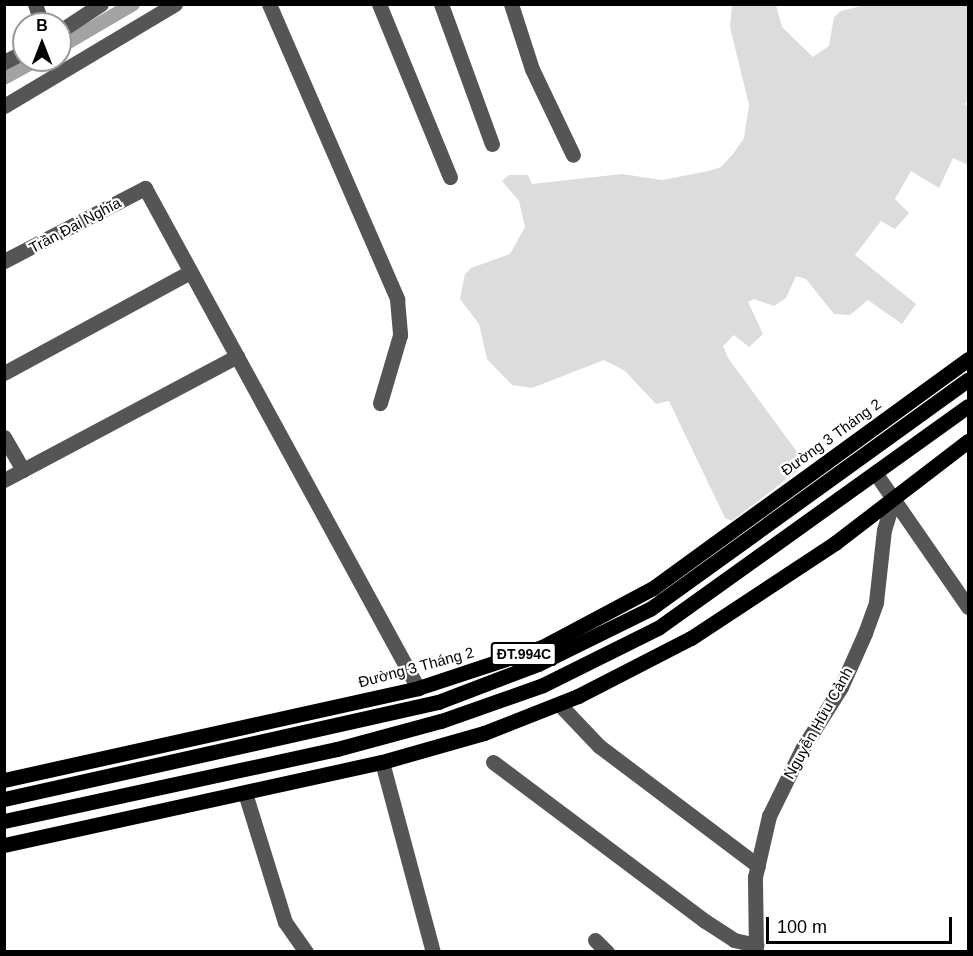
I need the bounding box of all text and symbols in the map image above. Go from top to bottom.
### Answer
north arrow [12,12,72,72]
text: B [36,17,48,34]
street label: Trần Đại Nghĩa [26,193,124,257]
street label: Đường 3 Tháng 2 [778,395,884,479]
street label: Đường 3 Tháng 2 [356,643,476,691]
road number: ĐT.994C [490,643,558,665]
street label: Nguyễn Hữu Cảnh [780,664,856,782]
scale bar [769,905,955,943]
text: 100 m [777,917,827,937]

